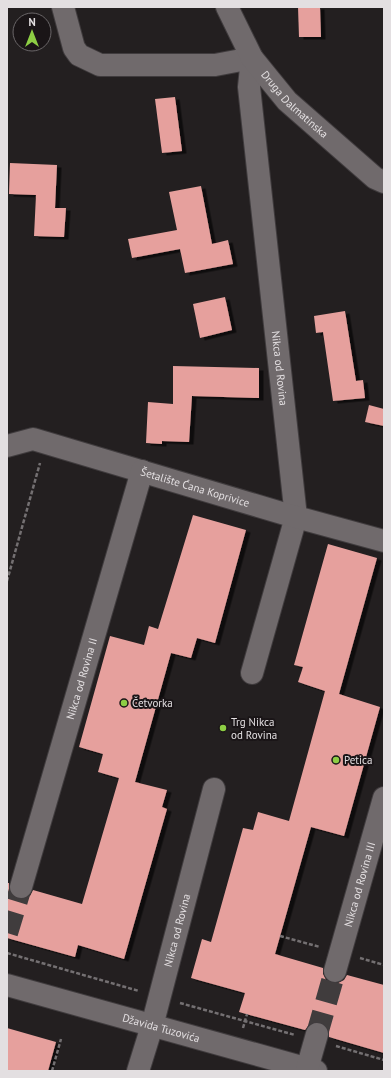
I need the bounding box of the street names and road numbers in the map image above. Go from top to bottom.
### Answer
street label: Druga Dalmatinska [258,68,331,141]
street label: Nikca od Rovina [269,330,291,406]
street label: Šetalište Ćana Koprivice [139,464,252,510]
street label: Nikca od Rovina II [63,636,100,721]
street label: Nikca od Rovina III [341,840,378,929]
street label: Nikca od Rovina [161,892,193,968]
street label: Džavida Tuzovića [121,1010,201,1045]

